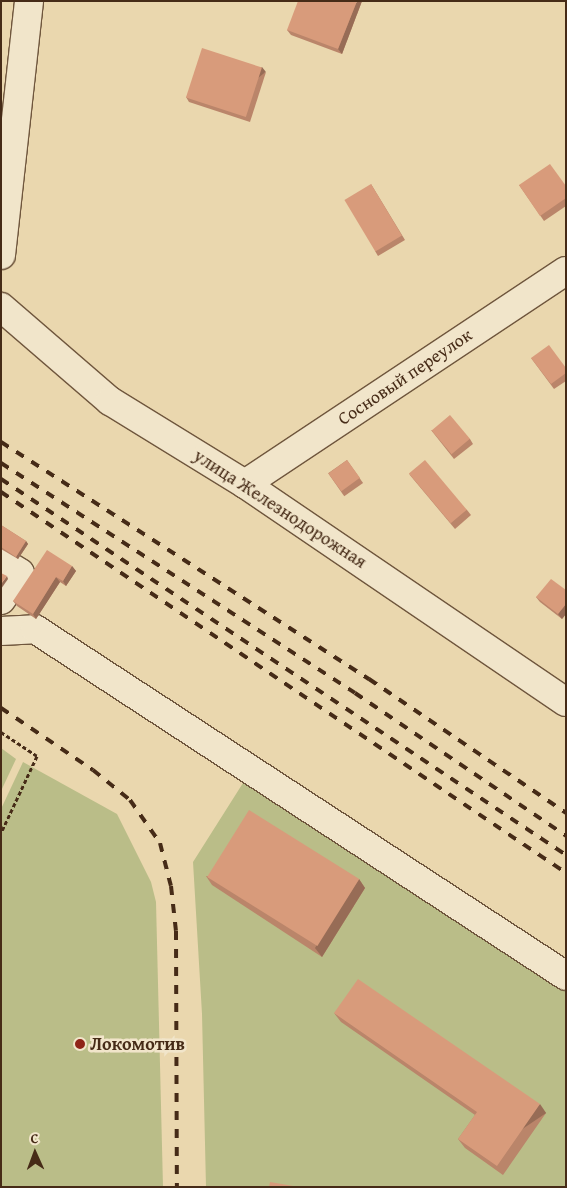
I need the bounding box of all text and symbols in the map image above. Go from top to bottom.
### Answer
street label: Сосновый переулок [334,324,476,430]
street label: улица Железнодорожная [189,445,371,573]
place label: Локомотив [90,1033,185,1055]
marker: Локомотив [74,1038,86,1050]
north arrow [10,1128,60,1178]
text: С [30,1128,39,1148]

